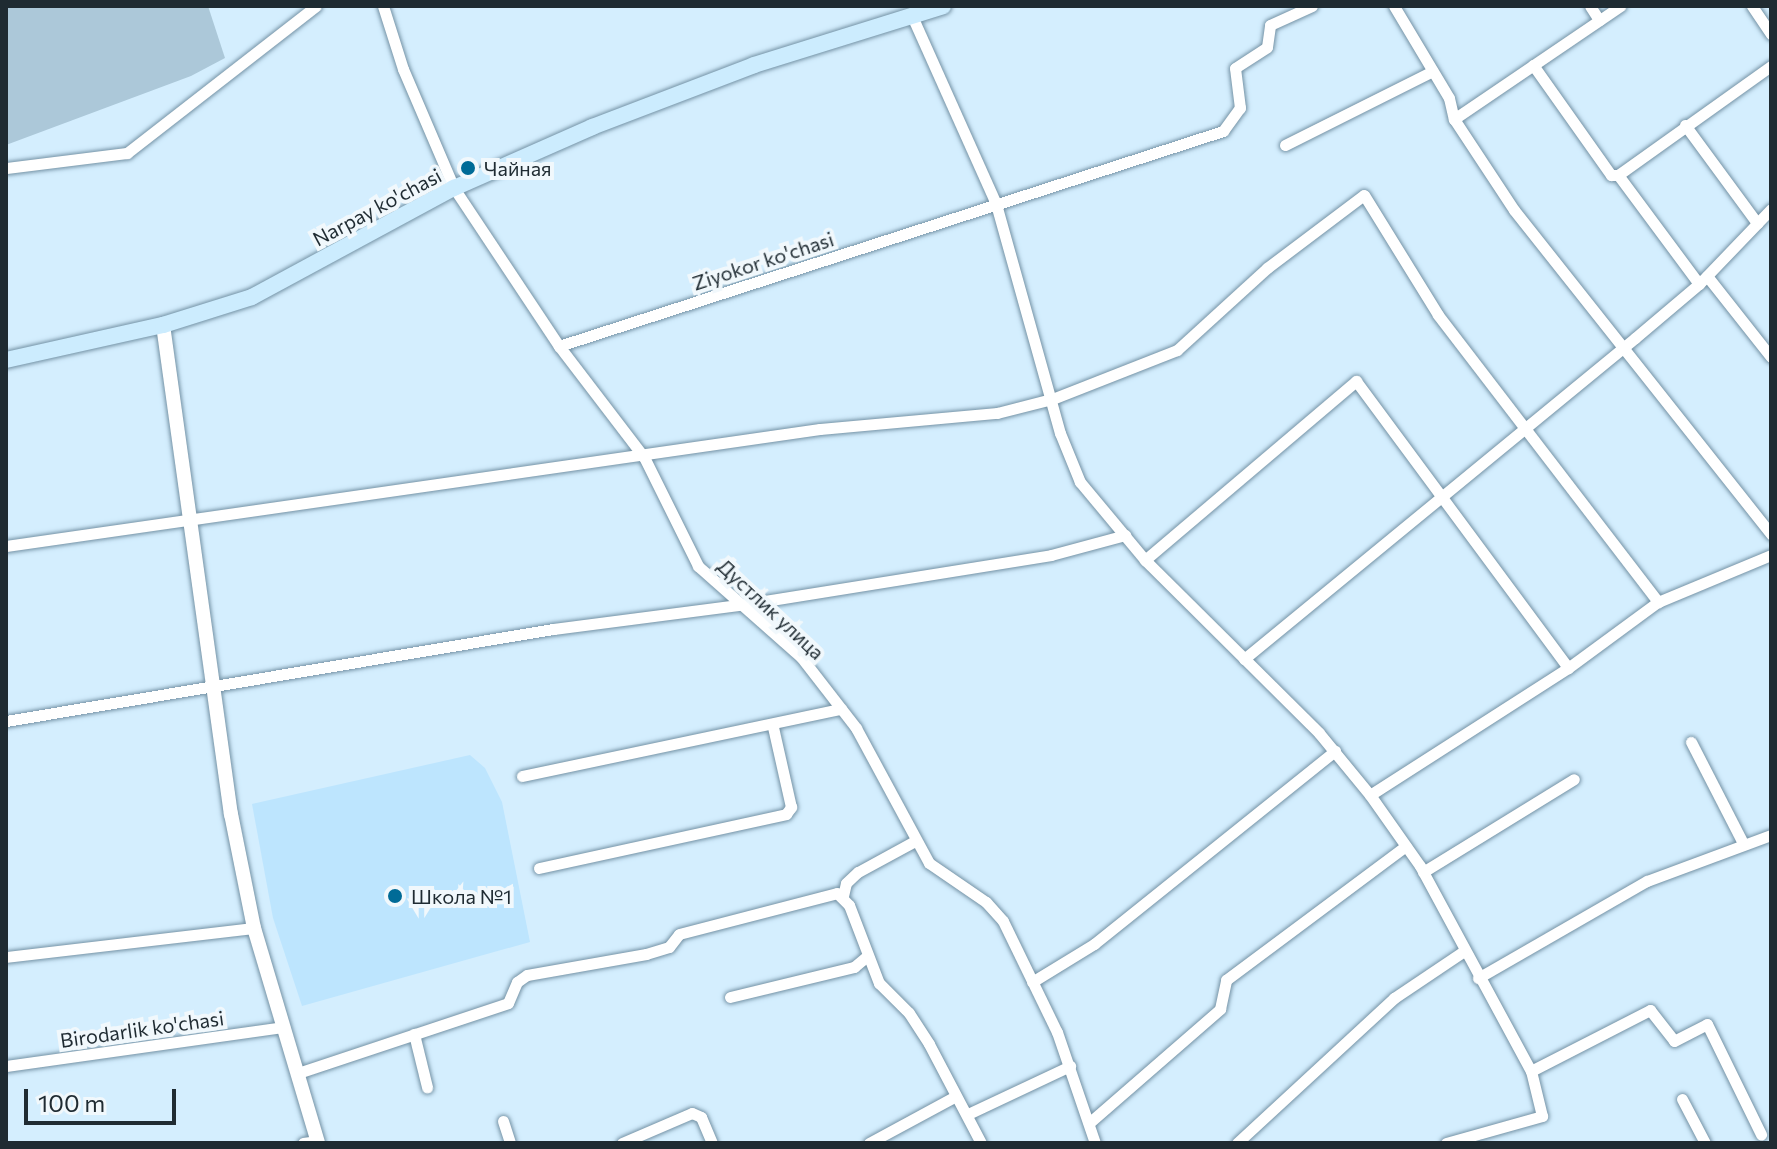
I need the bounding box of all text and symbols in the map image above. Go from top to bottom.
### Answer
place label: Чайная [484,156,552,180]
marker: Чайная [459,159,477,177]
street label: Narpay ko'chasi [309,163,445,251]
street label: Ziyokor ko'chasi [689,227,837,295]
street label: Дустлик улица [713,554,829,664]
place label: Школа №1 [411,884,512,908]
marker: Школа №1 [386,887,404,905]
street label: Birodarlik ko'chasi [59,1006,225,1052]
scale bar [28,1073,180,1123]
text: 100 m [38,1088,105,1117]

